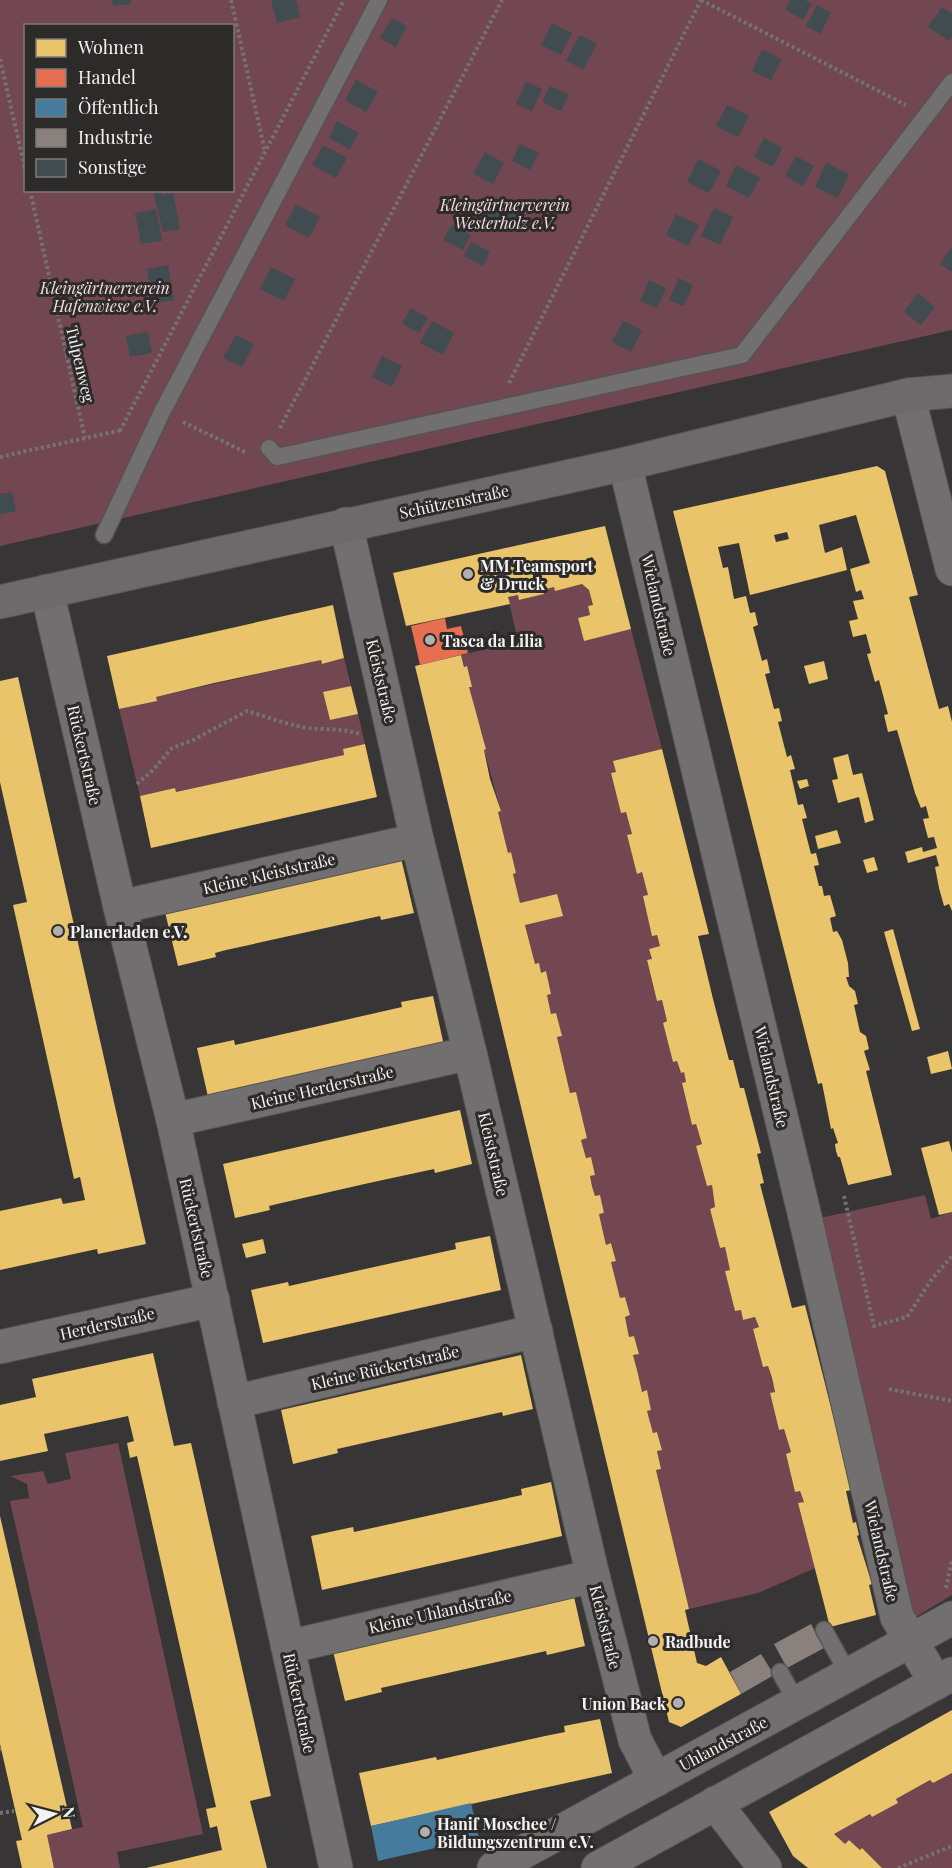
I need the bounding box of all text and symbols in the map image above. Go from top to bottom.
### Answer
legend [24,24,234,192]
text: Wohnen [77,35,144,59]
text: Handel [78,65,136,89]
text: Öffentlich [78,95,159,119]
text: Industrie [78,125,153,149]
text: Sonstige [78,155,146,179]
park label: Kleingärtnerverein Westerholz e.V. [439,194,570,233]
park label: Kleingärtnerverein Hafenwiese e.V. [39,277,170,316]
street label: Tulpenweg [62,324,100,405]
street label: Schützenstraße [397,479,511,523]
street label: Wielandstraße [637,551,681,658]
place label: MM Teamsport & Druck [480,555,593,594]
marker: MM Teamsport & Druck [461,567,475,581]
place label: Tasca da Lilia [442,630,543,651]
marker: Tasca da Lilia [423,633,437,647]
street label: Kleiststraße [362,637,402,725]
street label: Rückertstraße [63,703,107,807]
street label: Kleine Kleiststraße [201,848,337,898]
place label: Planerladen e.V. [70,921,187,942]
marker: Planerladen e.V. [51,924,65,938]
street label: Wielandstraße [750,1023,794,1130]
street label: Kleine Herderstraße [249,1060,395,1114]
street label: Kleiststraße [474,1110,514,1198]
street label: Rückertstraße [175,1176,219,1280]
street label: Herderstraße [58,1302,156,1344]
street label: Kleine Rückertstraße [309,1340,461,1394]
street label: Wielandstraße [860,1497,904,1604]
street label: Kleiststraße [585,1583,627,1671]
street label: Kleine Uhlandstraße [366,1584,514,1638]
place label: Radbude [665,1631,731,1652]
marker: Radbude [646,1634,660,1648]
street label: Rückertstraße [279,1651,321,1755]
place label: Union Back [581,1693,667,1714]
marker: Union Back [671,1696,685,1710]
street label: Uhlandstraße [675,1711,771,1775]
north arrow [24,1784,84,1844]
text: N [58,1806,81,1820]
place label: Hanif Moschee / Bildungszentrum e.V. [437,1813,594,1852]
marker: Hanif Moschee / Bildungszentrum e.V. [418,1825,432,1839]

